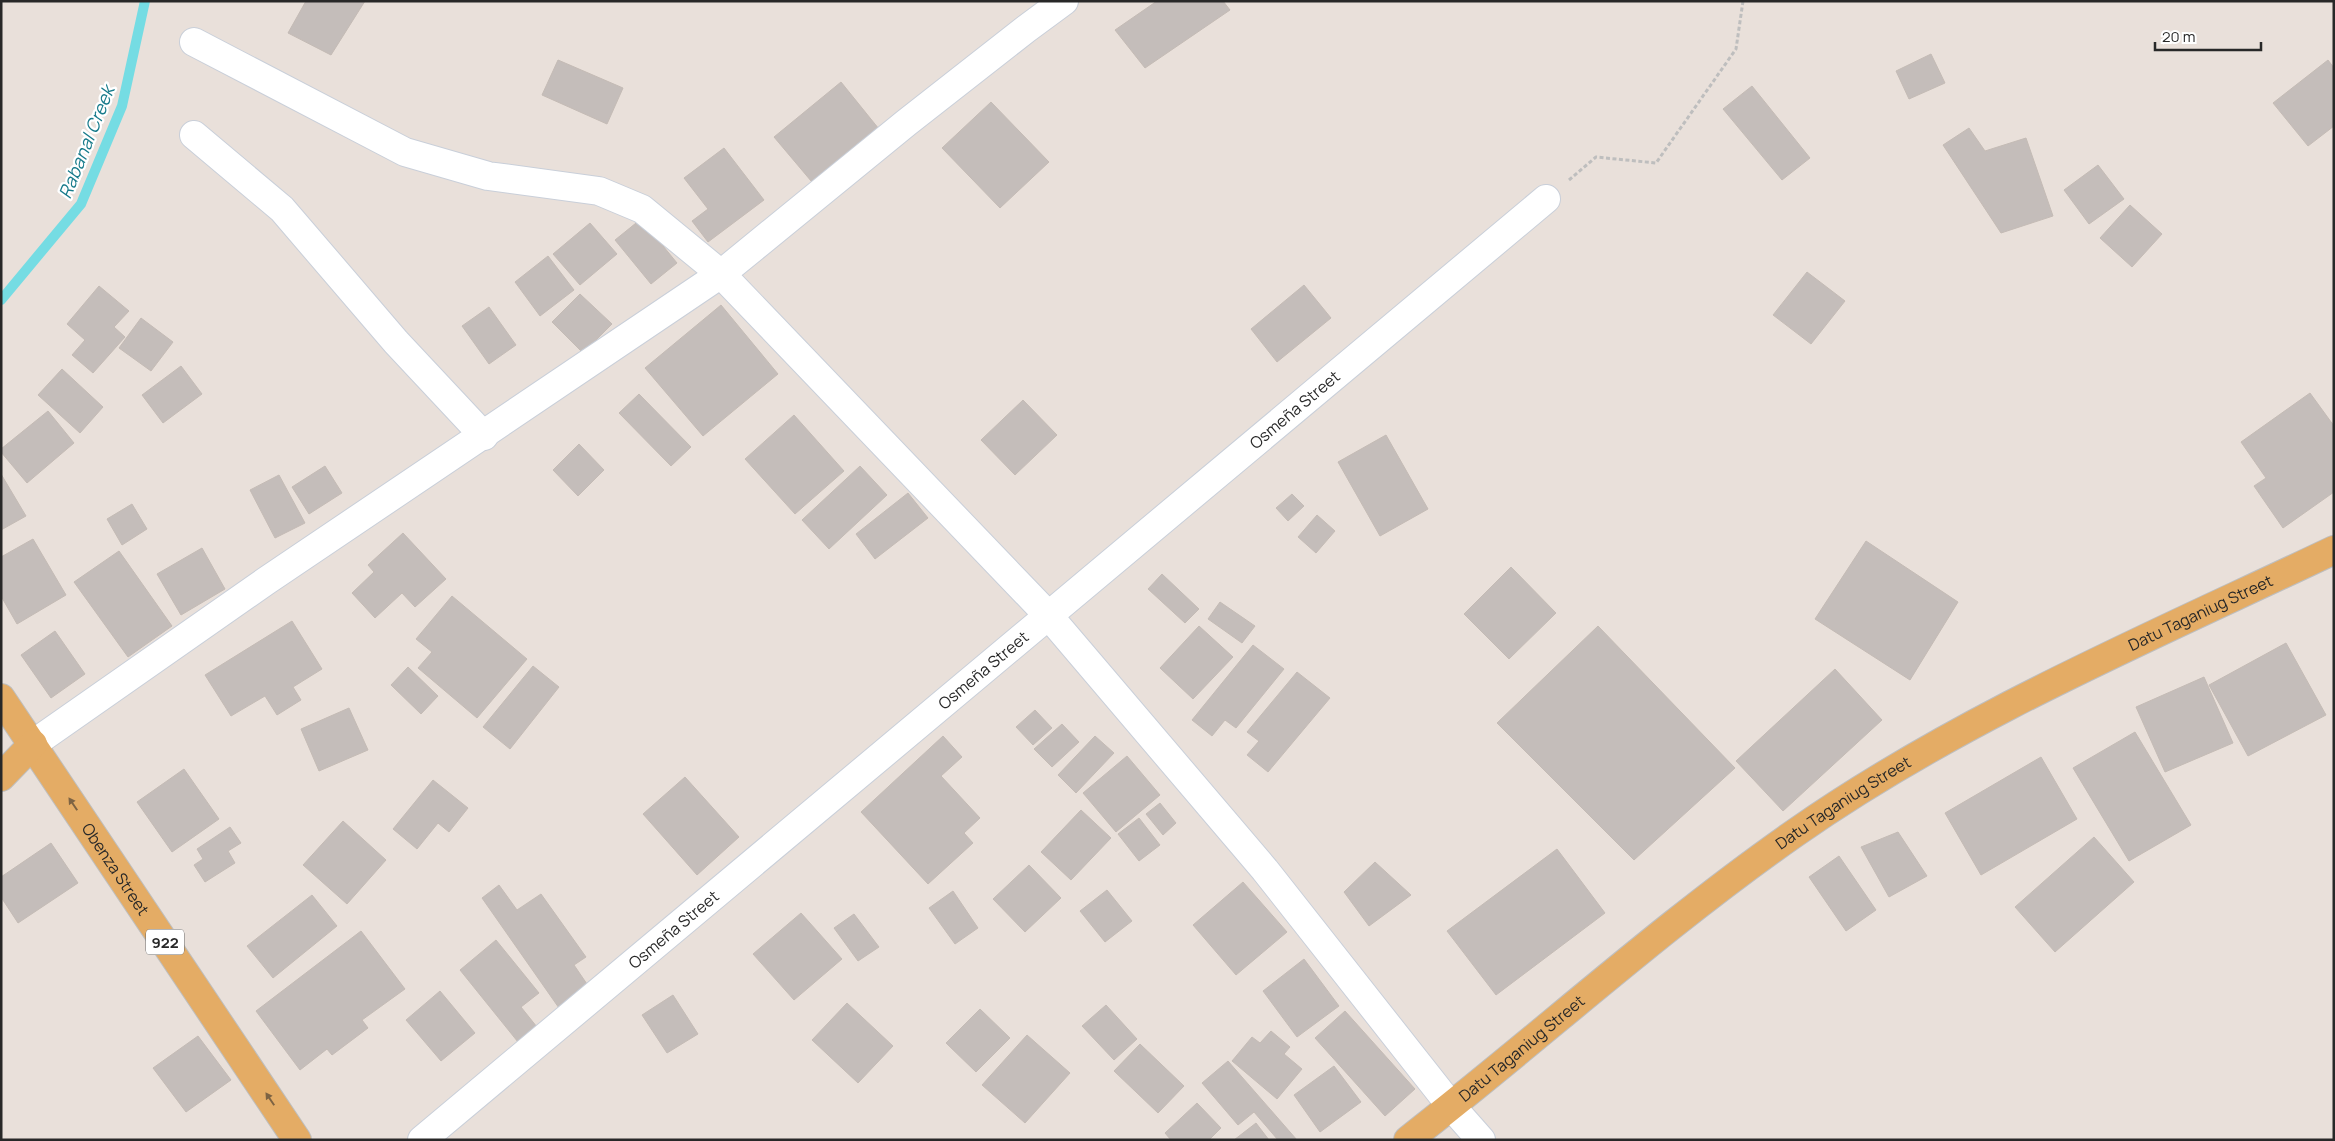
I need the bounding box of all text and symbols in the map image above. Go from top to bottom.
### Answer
scale bar [2155,20,2261,52]
text: 20 m [2162,26,2195,47]
water label: Rabanal Creek [52,79,121,202]
street label: Osmeña Street [1245,365,1344,454]
street label: Datu Taganiug Street [2125,569,2276,656]
street label: Osmeña Street [933,626,1033,714]
street label: Datu Taganiug Street [1771,751,1915,854]
one-way arrow [68,797,78,811]
street label: Obenza Street [77,819,154,920]
street label: Osmeña Street [624,885,723,974]
road number: 922 [146,930,184,954]
street label: Datu Taganiug Street [1454,990,1589,1107]
one-way arrow [265,1092,275,1106]

